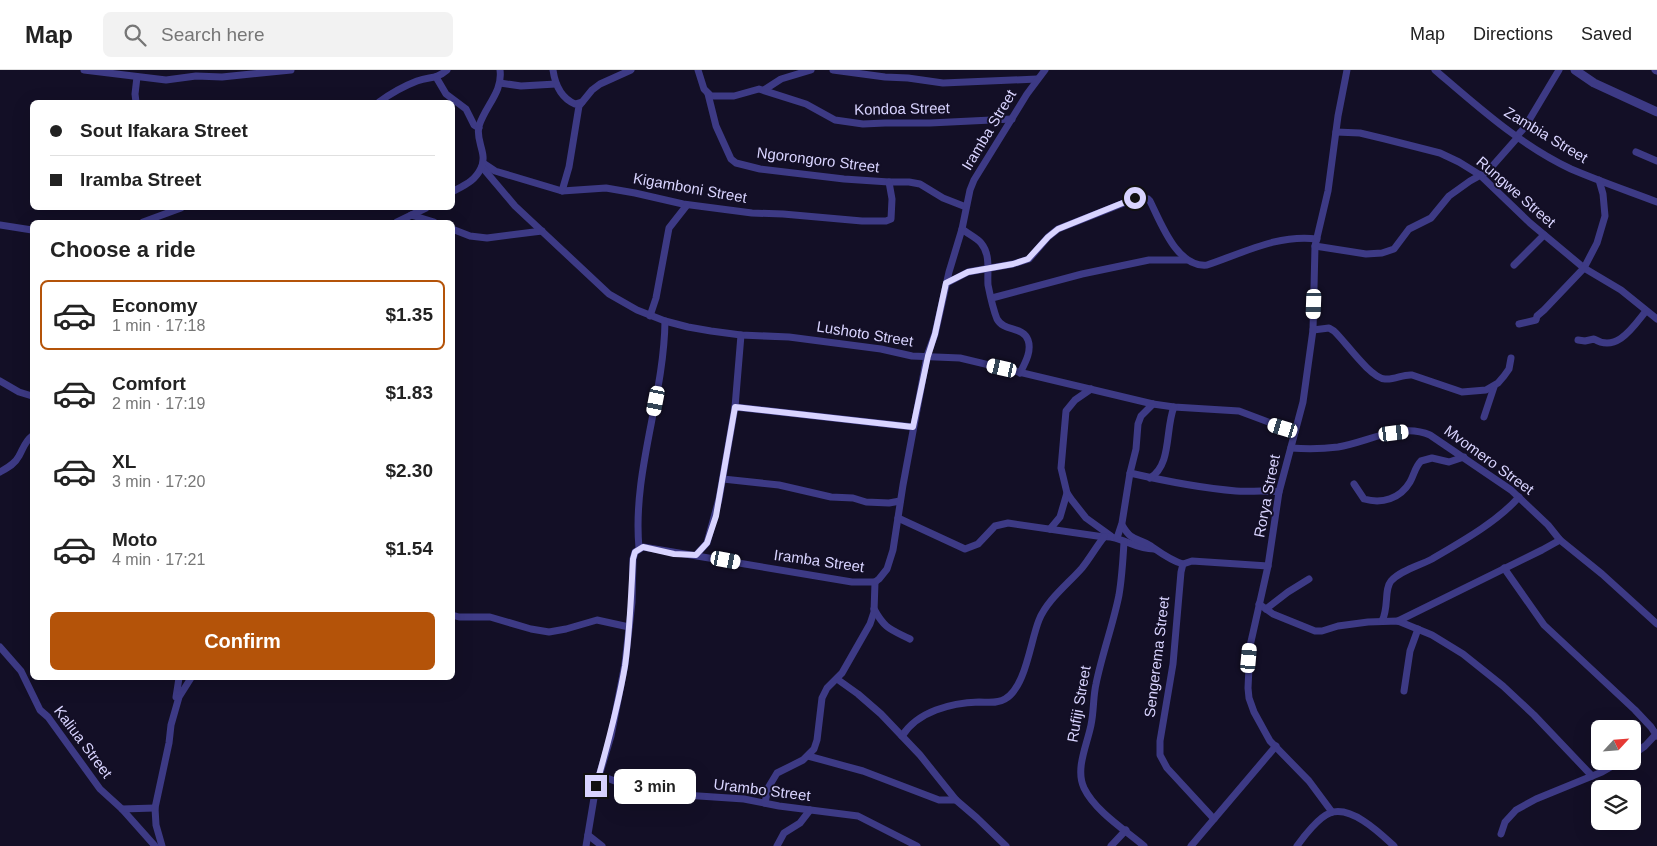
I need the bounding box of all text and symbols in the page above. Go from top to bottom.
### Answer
search box [103,12,453,57]
text: Map [25,21,73,48]
icon: search [121,21,149,49]
text: Search here [161,24,265,45]
text: Map [1410,24,1445,44]
text: Directions [1473,24,1553,44]
text: Saved [1581,24,1632,44]
street label: Iramba Street [958,86,1020,173]
street label: Kondoa Street [854,99,951,118]
street label: Zambia Street [1501,103,1592,167]
text: Sout Ifakara Street [80,120,248,141]
street label: Ngorongoro Street [756,144,881,176]
street label: Rungwe Street [1473,153,1560,231]
text: Iramba Street [80,169,201,190]
street label: Kigamboni Street [632,169,749,206]
route start [1124,187,1146,209]
text: Choose a ride [50,237,195,262]
car [1305,289,1322,319]
icon: car [52,293,97,338]
text: Economy [112,295,198,316]
text: $1.35 [385,304,433,325]
text: 1 min · 17:18 [112,317,205,334]
street label: Lushoto Street [816,317,915,350]
car [985,357,1018,379]
icon: car [52,371,97,416]
text: Comfort [112,373,186,394]
text: $1.83 [385,382,433,403]
car [645,385,666,417]
text: 2 min · 17:19 [112,395,205,412]
car [1266,416,1299,440]
street label: Mvomero Street [1441,421,1538,498]
car [1378,424,1409,442]
icon: car [52,449,97,494]
text: XL [112,451,136,472]
street label: Rorya Street [1250,452,1283,539]
text: $2.30 [385,460,433,481]
text: 3 min · 17:20 [112,473,205,490]
icon: car [52,527,97,572]
text: Moto [112,529,157,550]
text: $1.54 [385,538,433,559]
street label: Iramba Street [773,546,866,575]
car [709,550,742,570]
text: 4 min · 17:21 [112,551,205,568]
street label: Sengerema Street [1141,595,1172,718]
button: Confirm [50,612,435,670]
car [1240,642,1257,674]
street label: Rufiji Street [1063,663,1094,744]
street label: Kaliua Street [51,702,117,782]
north arrow [1591,720,1641,770]
map controls [1591,720,1641,830]
callout: 3 min [614,768,696,804]
route end [585,775,607,797]
street label: Urambo Street [713,775,812,804]
text: 3 min [634,778,676,795]
button: layers [1591,780,1641,830]

